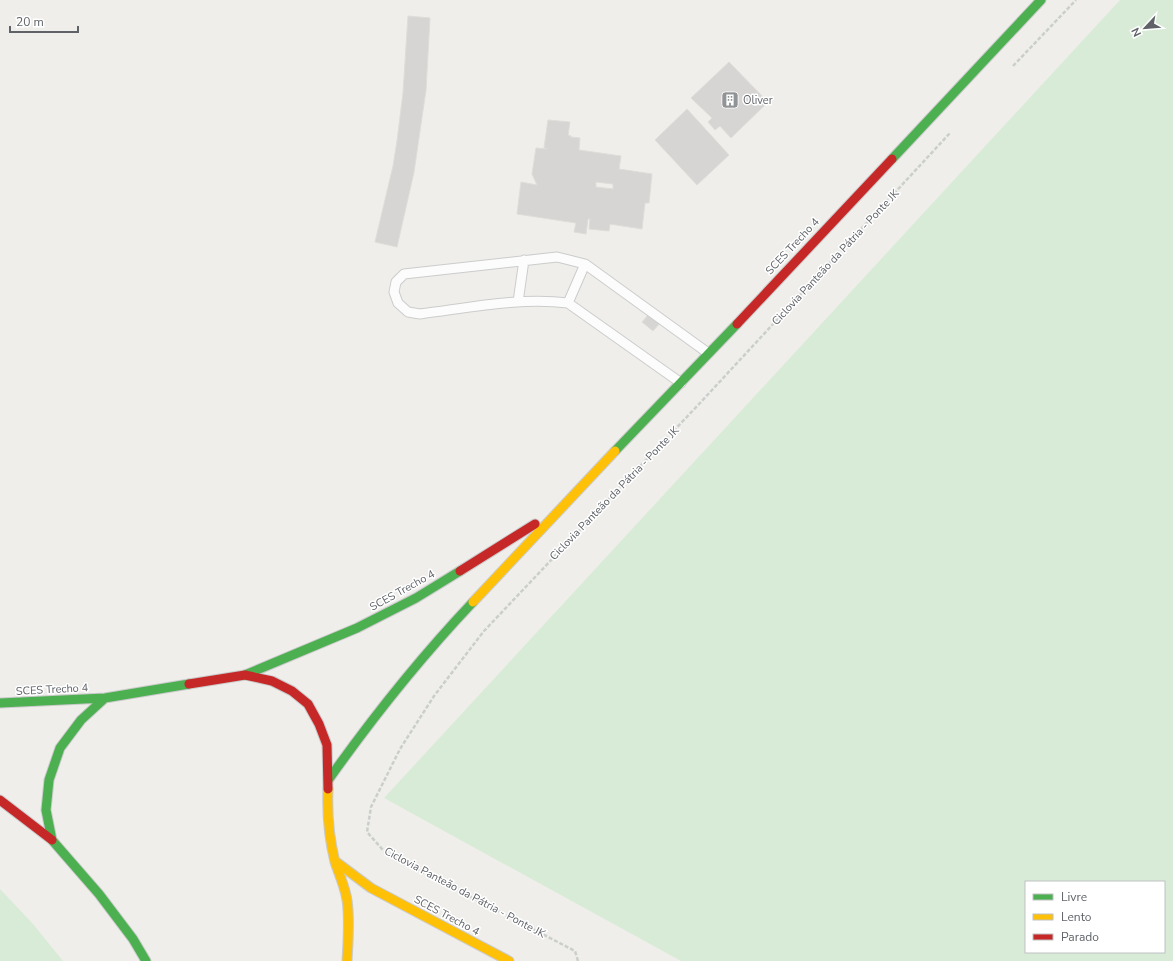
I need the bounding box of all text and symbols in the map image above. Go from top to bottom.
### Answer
scale bar [10,8,78,34]
north arrow [1125,8,1165,48]
text: 20 m [16,14,44,30]
text: N [1128,25,1145,39]
building icon: Oliver [720,90,740,110]
place label: Oliver [743,93,773,108]
street label: Ciclovia Panteão da Pátria - Ponte JK [768,185,903,328]
street label: SCES Trecho 4 [762,214,823,278]
street label: Ciclovia Panteão da Pátria - Ponte JK [546,422,683,563]
street label: SCES Trecho 4 [367,566,438,615]
street label: SCES Trecho 4 [15,680,89,699]
street label: Ciclovia Panteão da Pátria - Ponte JK [382,843,549,942]
legend [1025,881,1165,953]
text: Livre [1061,889,1087,905]
street label: SCES Trecho 4 [411,892,483,939]
text: Lento [1061,909,1092,925]
text: Parado [1061,929,1099,945]

